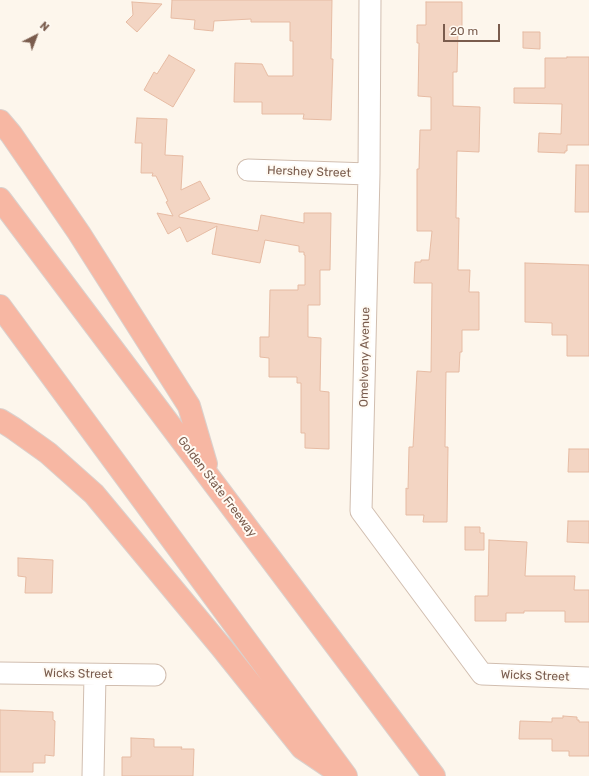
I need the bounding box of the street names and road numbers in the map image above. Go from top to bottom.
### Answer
street label: Hershey Street [267,163,351,181]
street label: Omelveny Avenue [357,307,373,407]
street label: Golden State Freeway [174,434,260,540]
street label: Wicks Street [43,666,113,682]
street label: Wicks Street [500,668,570,684]

